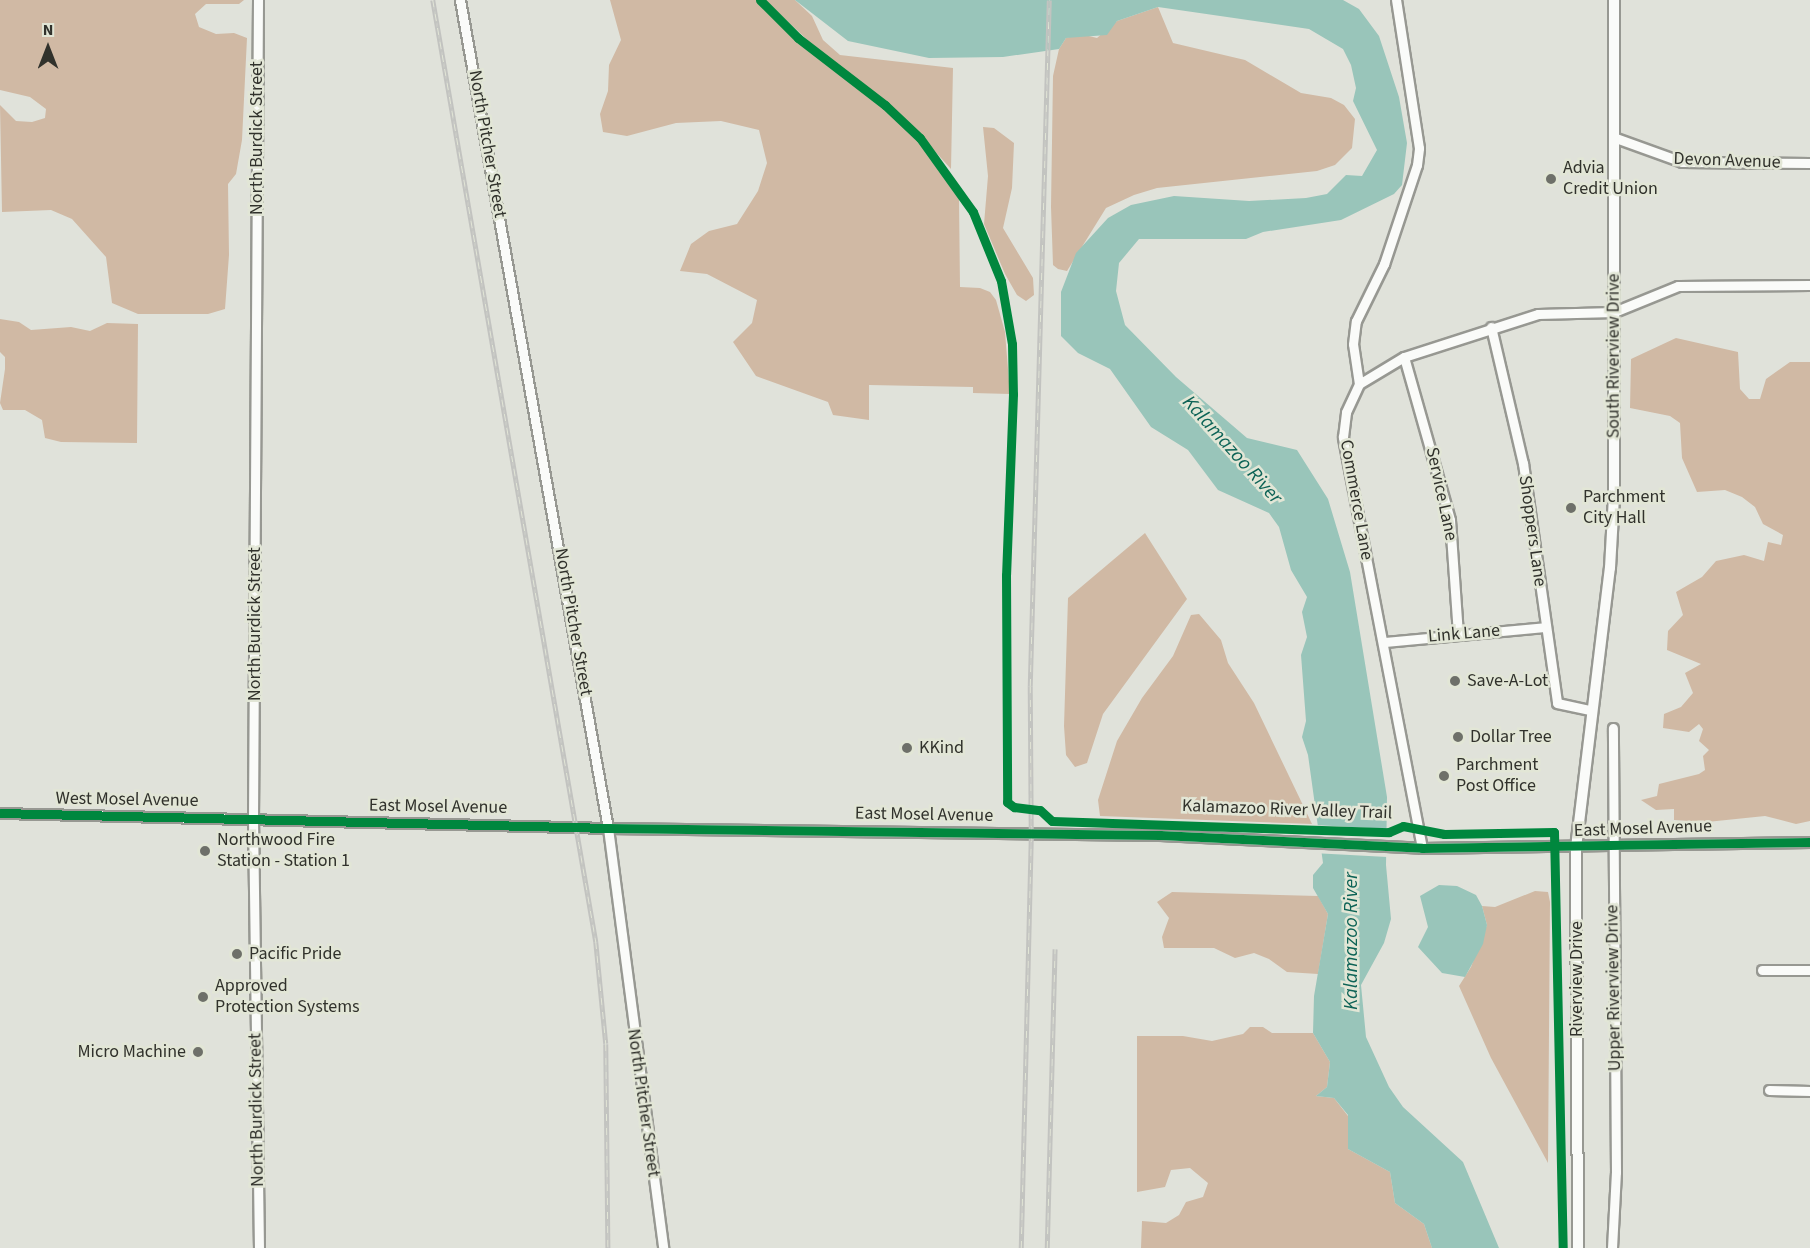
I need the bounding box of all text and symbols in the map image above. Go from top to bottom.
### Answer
north arrow [18,18,78,78]
text: N [43,19,53,41]
street label: North Burdick Street [246,61,268,215]
street label: North Pitcher Street [463,69,511,219]
street label: Devon Avenue [1673,148,1781,174]
place label: Advia Credit Union [1563,158,1658,201]
marker: Advia Credit Union [1544,172,1558,186]
street label: South Riverview Drive [1603,274,1625,438]
water label: Kalamazoo River [1177,391,1287,509]
street label: Commerce Lane [1335,438,1377,562]
street label: Service Lane [1421,445,1461,543]
street label: Shoppers Lane [1514,474,1550,588]
place label: Parchment City Hall [1583,487,1665,530]
marker: Parchment City Hall [1564,501,1578,515]
street label: North Burdick Street [244,547,266,701]
street label: North Pitcher Street [549,547,597,697]
street label: Link Lane [1427,620,1501,648]
place label: Save-A-Lot [1467,670,1548,692]
marker: Save-A-Lot [1448,674,1462,688]
place label: Dollar Tree [1470,726,1552,748]
marker: Dollar Tree [1451,730,1465,744]
place label: KKind [919,737,964,759]
marker: KKind [900,741,914,755]
place label: Parchment Post Office [1456,755,1538,798]
marker: Parchment Post Office [1437,769,1451,783]
street label: West Mosel Avenue [55,788,199,812]
street label: East Mosel Avenue [369,795,507,819]
street label: Kalamazoo River Valley Trail [1181,796,1393,824]
street label: East Mosel Avenue [855,803,993,827]
street label: East Mosel Avenue [1573,816,1713,842]
place label: Northwood Fire Station - Station 1 [217,830,350,872]
marker: Northwood Fire Station - Station 1 [198,844,212,858]
water label: Kalamazoo River [1339,872,1363,1010]
street label: Upper Riverview Drive [1602,905,1626,1071]
street label: Riverview Drive [1566,921,1588,1037]
place label: Pacific Pride [249,943,341,965]
marker: Pacific Pride [230,947,244,961]
place label: Approved Protection Systems [215,976,360,1018]
marker: Approved Protection Systems [196,990,210,1004]
street label: North Pitcher Street [622,1028,664,1178]
street label: North Burdick Street [245,1033,269,1187]
place label: Micro Machine [77,1041,186,1063]
marker: Micro Machine [191,1045,205,1059]

